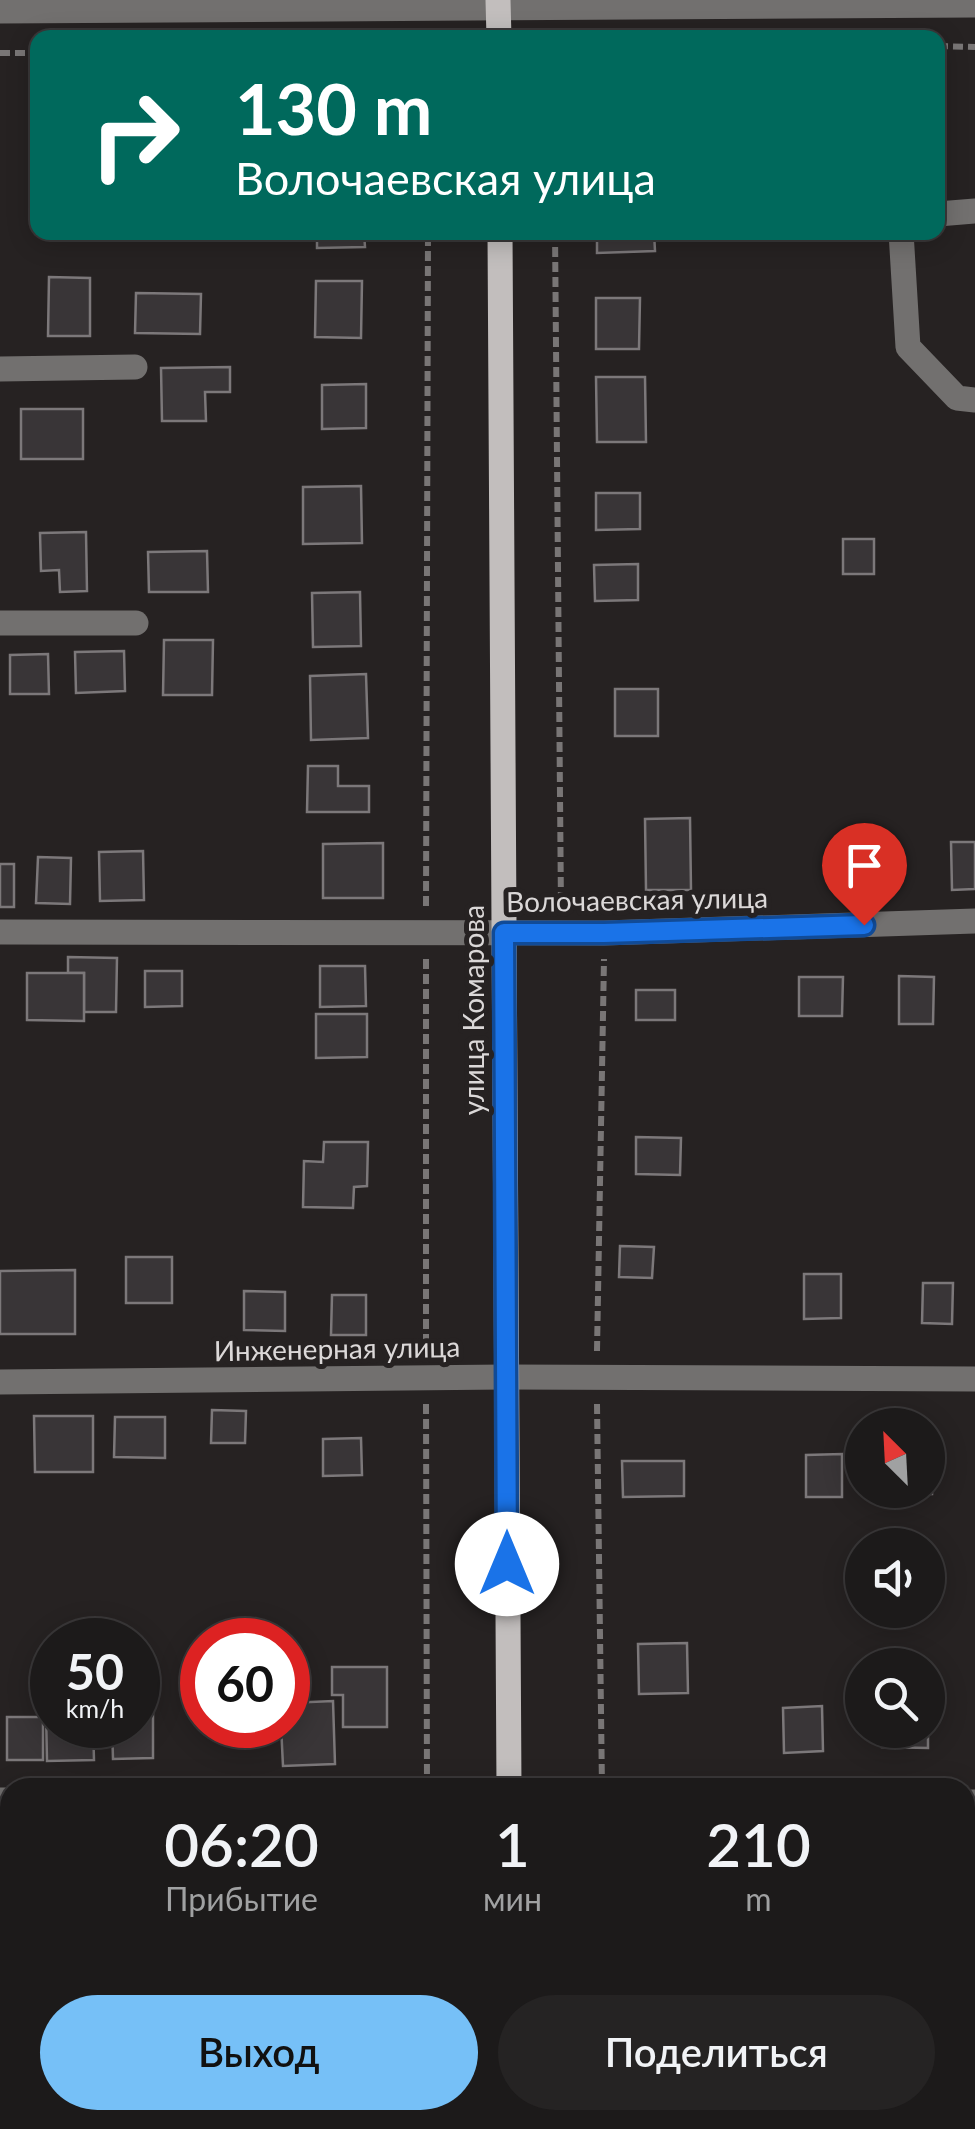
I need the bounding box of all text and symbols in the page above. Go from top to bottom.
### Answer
text: 130 m [235,66,432,150]
icon: right [70,70,200,200]
text: Волочаевская улица [235,151,656,205]
pin [822,823,907,926]
icon: arrive [837,838,892,893]
street label: Волочаевская улица [506,880,768,918]
street label: улица Комарова [456,905,490,1115]
street label: Инженерная улица [213,1329,461,1367]
north arrow [845,1408,945,1508]
map controls [845,1408,945,1748]
position arrow [455,1512,559,1616]
button: sound [845,1528,945,1628]
speed limit sign: 60 [180,1618,310,1748]
text: 50 [66,1641,124,1701]
button: search [845,1648,945,1748]
text: km/h [66,1693,124,1723]
text: 06:20 [164,1808,319,1880]
text: 1 [495,1808,530,1880]
text: 210 [706,1808,811,1880]
text: Прибытие [165,1879,318,1918]
text: мин [483,1879,542,1918]
text: m [745,1879,772,1918]
button: Выход [40,1995,478,2110]
button: Поделиться [498,1995,935,2110]

